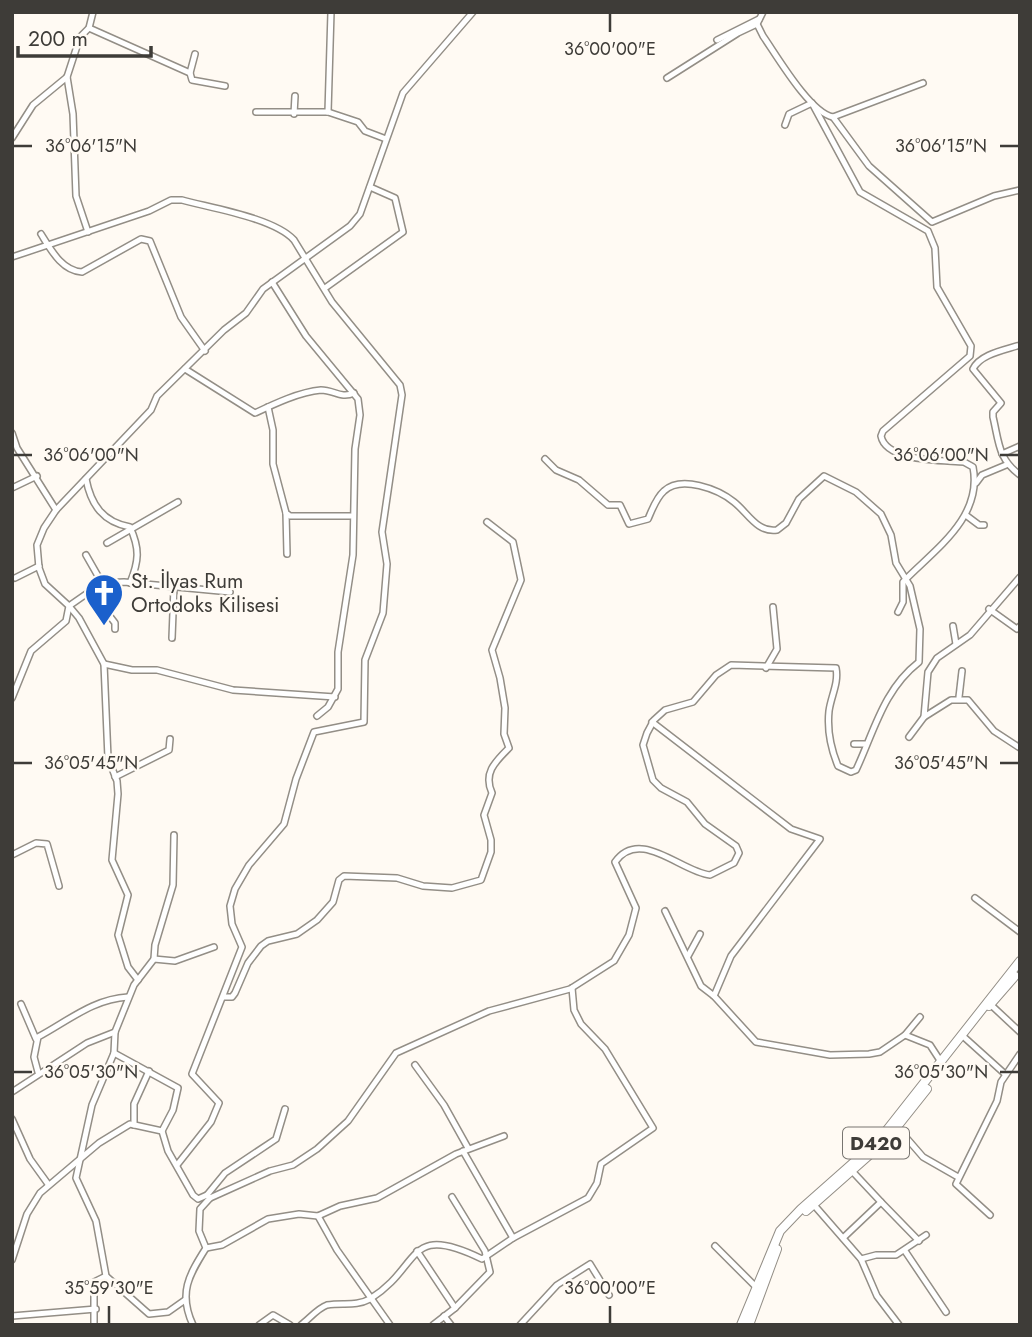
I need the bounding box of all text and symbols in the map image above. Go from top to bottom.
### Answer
scale bar [18,14,150,58]
text: 200 m [28,24,88,54]
text: 36°00'00"E [564,36,656,62]
text: 36°06'15"N [45,133,137,159]
text: 36°06'15"N [895,133,987,159]
text: 36°06'00"N [43,442,139,468]
text: 36°06'00"N [893,442,989,468]
place label: St. İlyas Rum Ortodoks Kilisesi [131,566,280,620]
church icon: St. İlyas Rum Ortodoks Kilisesi [83,572,125,627]
text: 36°05'45"N [44,750,138,776]
text: 36°05'45"N [894,750,988,776]
text: 36°05'30"N [44,1059,138,1085]
text: 36°05'30"N [894,1059,988,1085]
road number: D420 [843,1128,909,1158]
text: 35°59'30"E [64,1275,154,1301]
text: 36°00'00"E [564,1275,656,1301]

